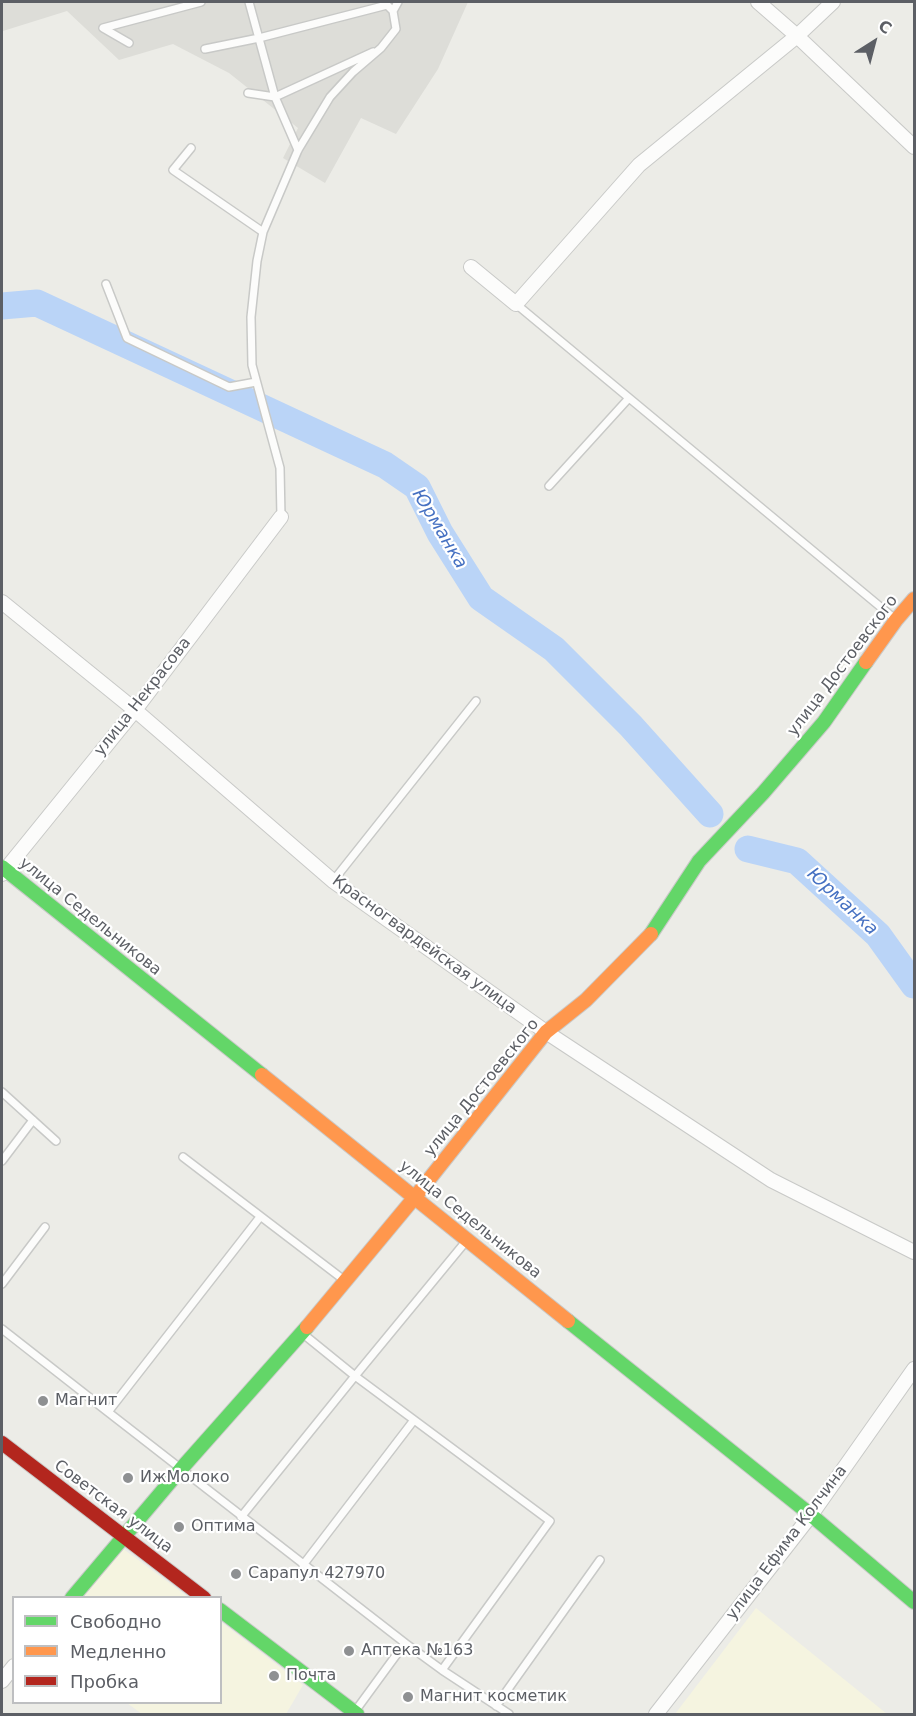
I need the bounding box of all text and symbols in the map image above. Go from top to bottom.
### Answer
north arrow [844,12,904,72]
text: С [875,16,895,38]
water label: Юрманка [407,485,471,573]
street label: улица Достоевского [784,592,902,740]
street label: улица Некрасова [91,634,195,760]
street label: улица Седельникова [15,854,165,980]
water label: Юрманка [802,864,882,940]
street label: Красногвардейская улица [328,872,520,1018]
street label: улица Достоевского [420,1015,544,1161]
street label: улица Седельникова [395,1157,545,1283]
place label: Магнит [55,1391,117,1411]
marker: Магнит [36,1394,50,1408]
street label: Советская улица [50,1456,176,1558]
street label: улица Ефима Колчина [723,1462,851,1624]
place label: ИжМолоко [140,1468,229,1488]
marker: ИжМолоко [121,1471,135,1485]
place label: Оптима [191,1517,256,1537]
marker: Оптима [172,1520,186,1534]
place label: Сарапул 427970 [248,1564,385,1584]
marker: Сарапул 427970 [229,1567,243,1581]
legend [12,1596,222,1704]
text: Свободно [70,1611,162,1632]
text: Медленно [70,1641,166,1662]
place label: Аптека №163 [361,1641,473,1661]
marker: Аптека №163 [342,1644,356,1658]
place label: Почта [286,1666,336,1686]
marker: Почта [267,1669,281,1683]
text: Пробка [70,1671,139,1692]
place label: Магнит косметик [420,1687,567,1707]
marker: Магнит косметик [401,1690,415,1704]

